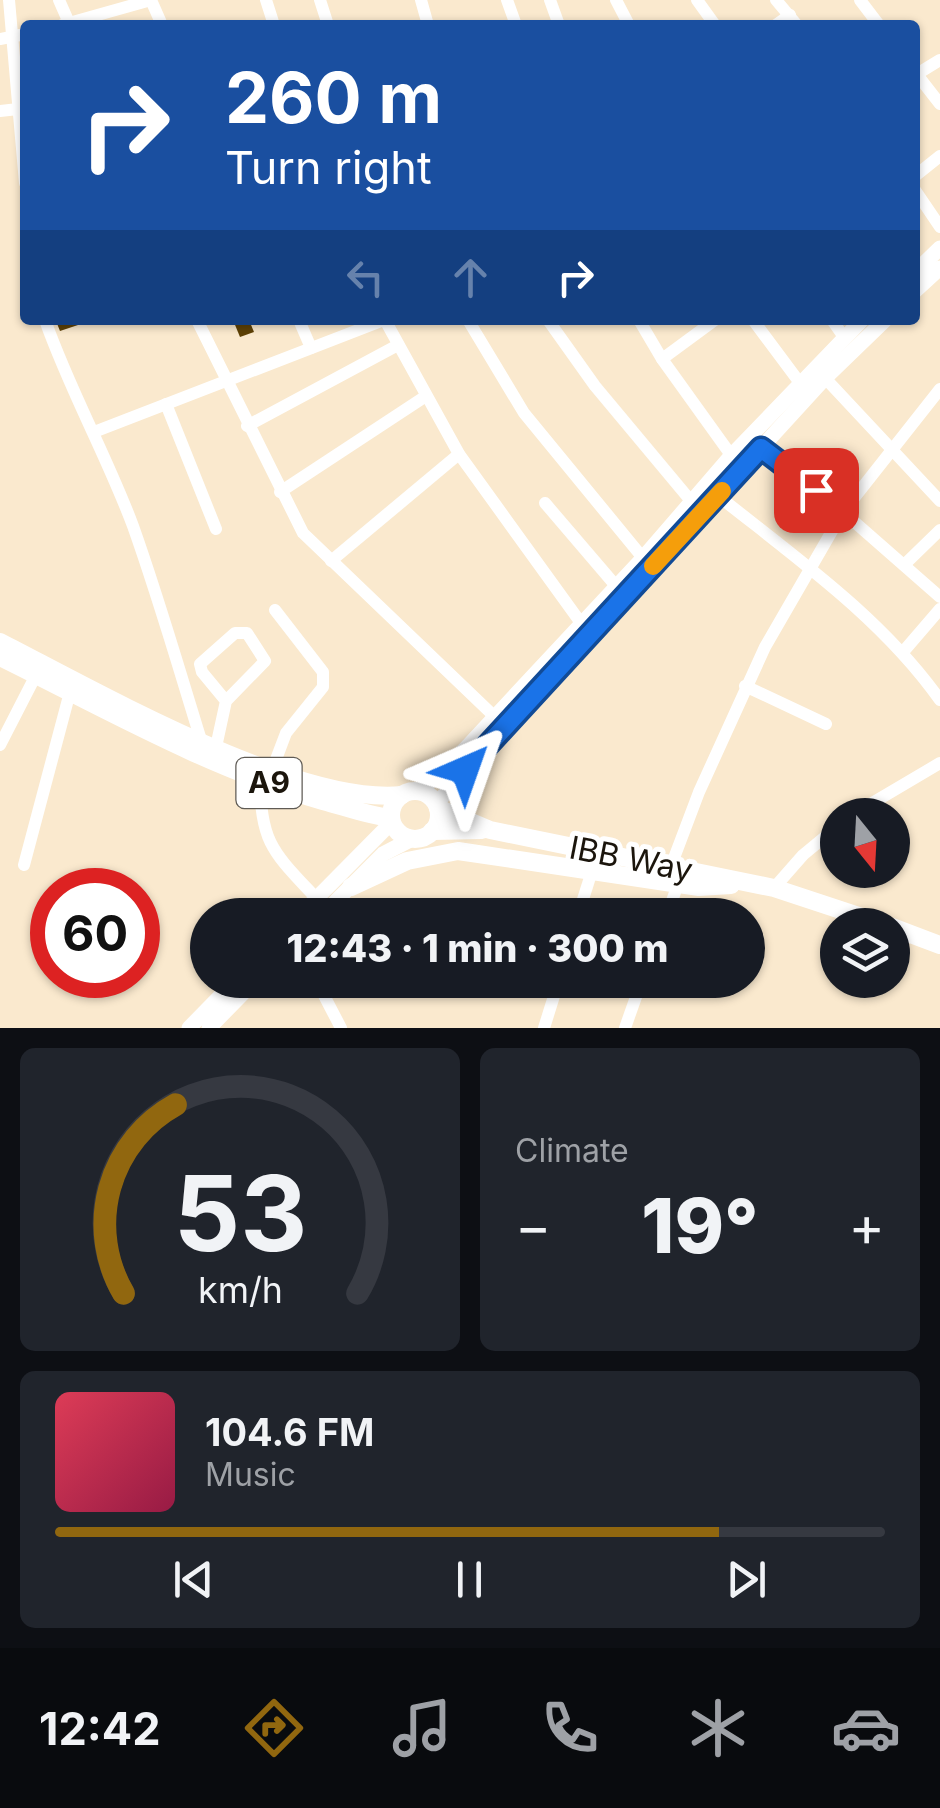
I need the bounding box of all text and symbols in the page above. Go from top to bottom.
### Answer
text: 260 m [225,55,442,140]
icon: right [60,60,190,190]
text: Turn right [225,140,432,195]
icon: left [338,250,393,305]
icon: ahead [443,250,498,305]
icon: right [548,250,603,305]
pin [774,448,859,533]
icon: arrive [789,463,844,518]
position arrow [413,718,517,822]
road number: A9 [236,758,302,808]
north arrow [820,798,910,888]
map controls [820,798,910,998]
street label: IBB Way [566,827,696,890]
speed limit sign: 60 [30,868,160,998]
button: layers [820,908,910,998]
text: 12:43 · 1 min · 300 m [287,925,668,971]
text: Climate [515,1131,629,1170]
text: 53 [173,1150,307,1276]
text: 19° [641,1180,759,1271]
text: − [515,1193,551,1259]
text: + [849,1193,885,1259]
text: km/h [198,1268,282,1312]
text: 104.6 FM [205,1409,374,1455]
text: Music [205,1455,296,1494]
icon: previous [166,1552,221,1607]
icon: pause [442,1552,497,1607]
icon: next [719,1552,774,1607]
icon: directions [239,1693,309,1763]
icon: music [387,1693,457,1763]
icon: phone [535,1693,605,1763]
icon: climate [683,1693,753,1763]
icon: car [831,1693,901,1763]
text: 12:42 [39,1701,161,1756]

